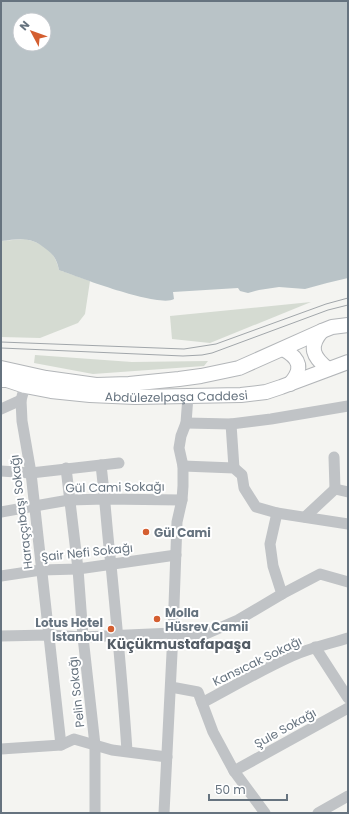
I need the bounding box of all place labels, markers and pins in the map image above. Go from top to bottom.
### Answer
place label: Gül Cami [154,524,211,541]
marker: Gül Cami [141,527,151,537]
place label: Molla Hüsrev Camii [165,604,248,635]
place label: Lotus Hotel Istanbul [35,614,103,645]
marker: Molla Hüsrev Camii [152,614,162,624]
marker: Lotus Hotel Istanbul [106,624,116,634]

